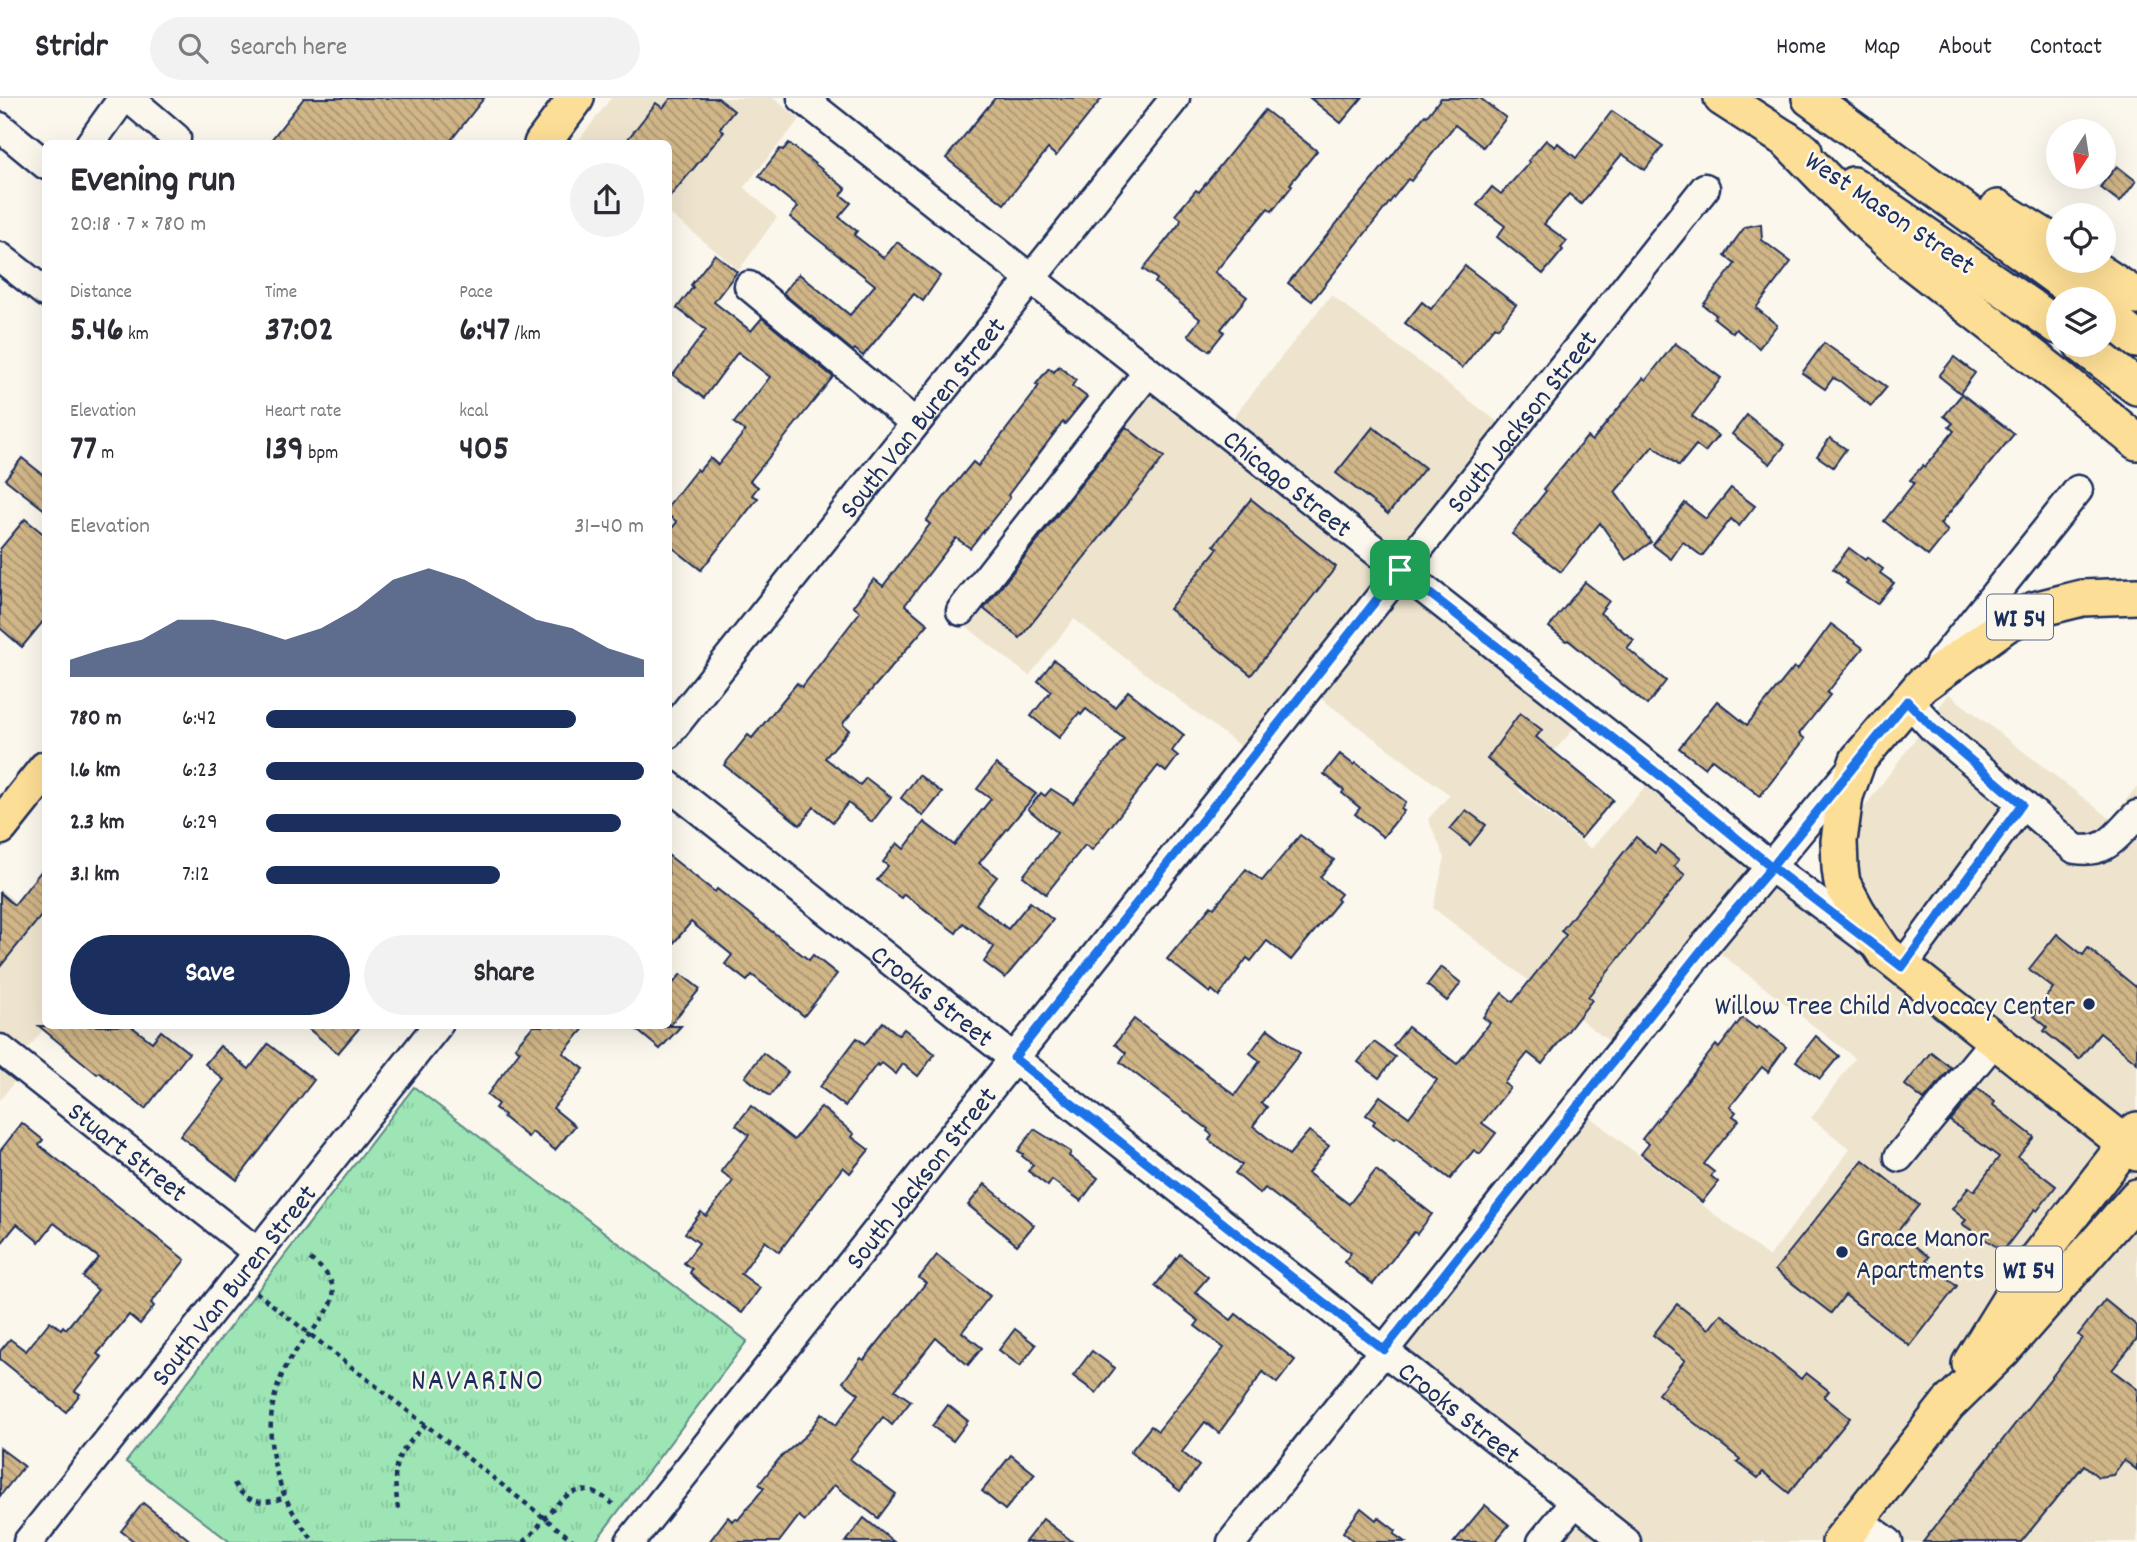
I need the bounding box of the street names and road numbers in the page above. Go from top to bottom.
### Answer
street label: West Mason Street [1795,143,1982,287]
street label: South Van Buren Street [832,310,1018,529]
street label: South Jackson Street [1439,323,1610,524]
street label: Chicago Street [1212,422,1359,550]
road number: WI 54 [1987,594,2053,639]
street label: Crooks Street [860,937,1000,1060]
street label: South Jackson Street [838,1080,1009,1280]
street label: Stuart Street [57,1095,194,1215]
street label: South Van Buren Street [144,1178,329,1397]
road number: WI 54 [1996,1246,2062,1292]
street label: Crooks Street [1387,1354,1527,1476]

